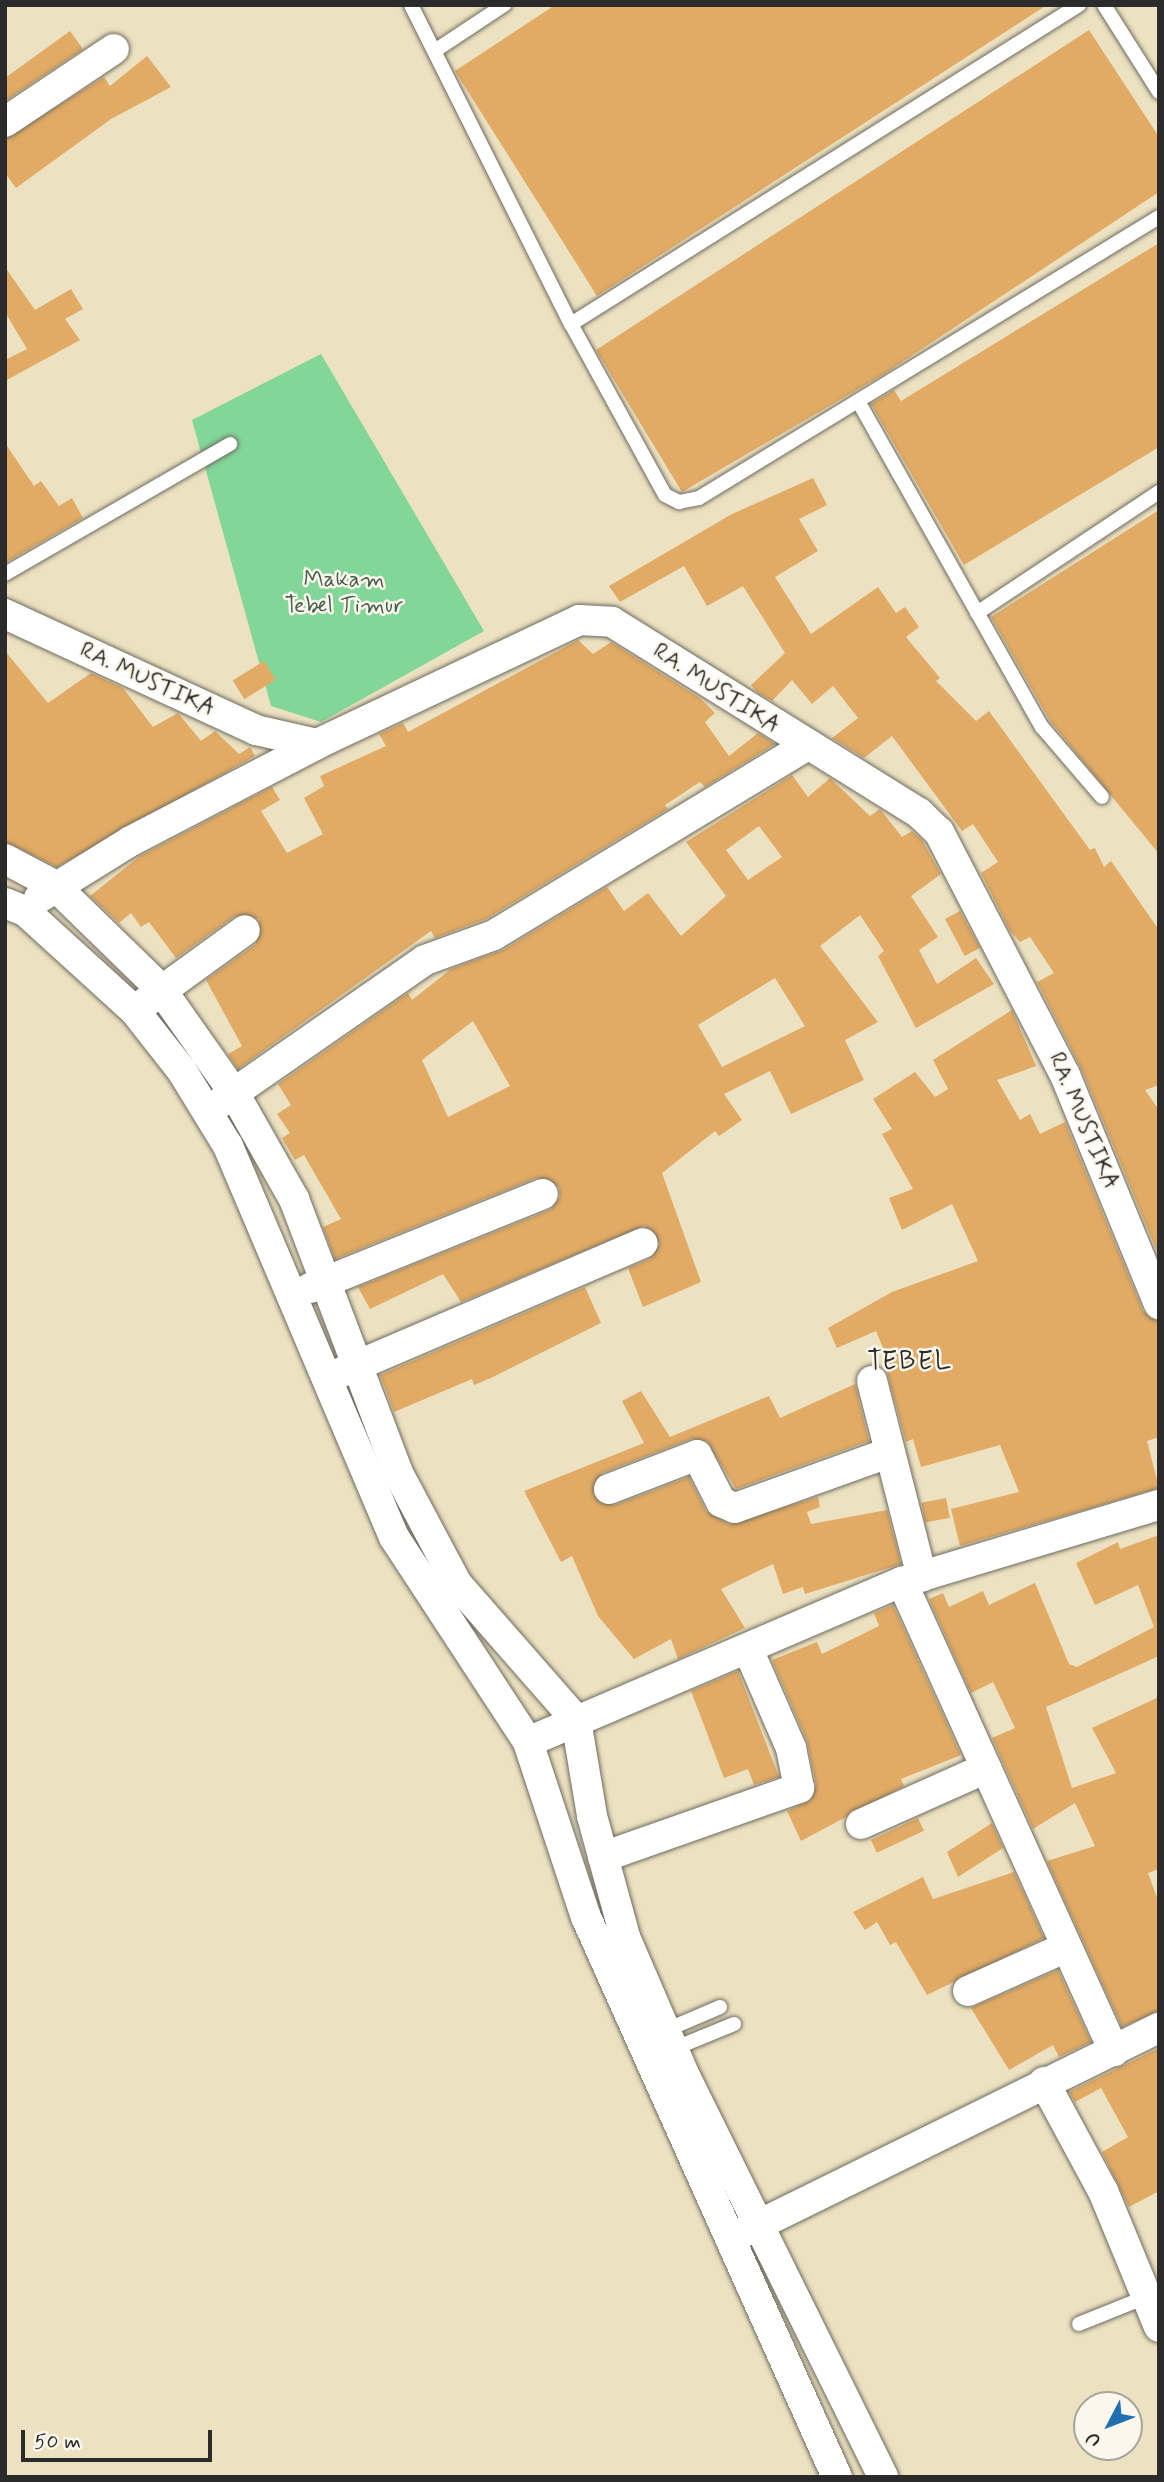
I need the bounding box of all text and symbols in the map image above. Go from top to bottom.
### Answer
park label: Makam Tebel Timur [288,566,400,620]
street label: RA. MUSTIKA [75,637,219,723]
street label: RA. MUSTIKA [647,638,785,740]
street label: RA. MUSTIKA [1042,1048,1124,1194]
district label: TEBEL [867,1347,953,1379]
north arrow [1073,2391,1143,2461]
scale bar [24,2416,215,2460]
text: U [1080,2426,1107,2452]
text: 50 m [34,2428,81,2456]

